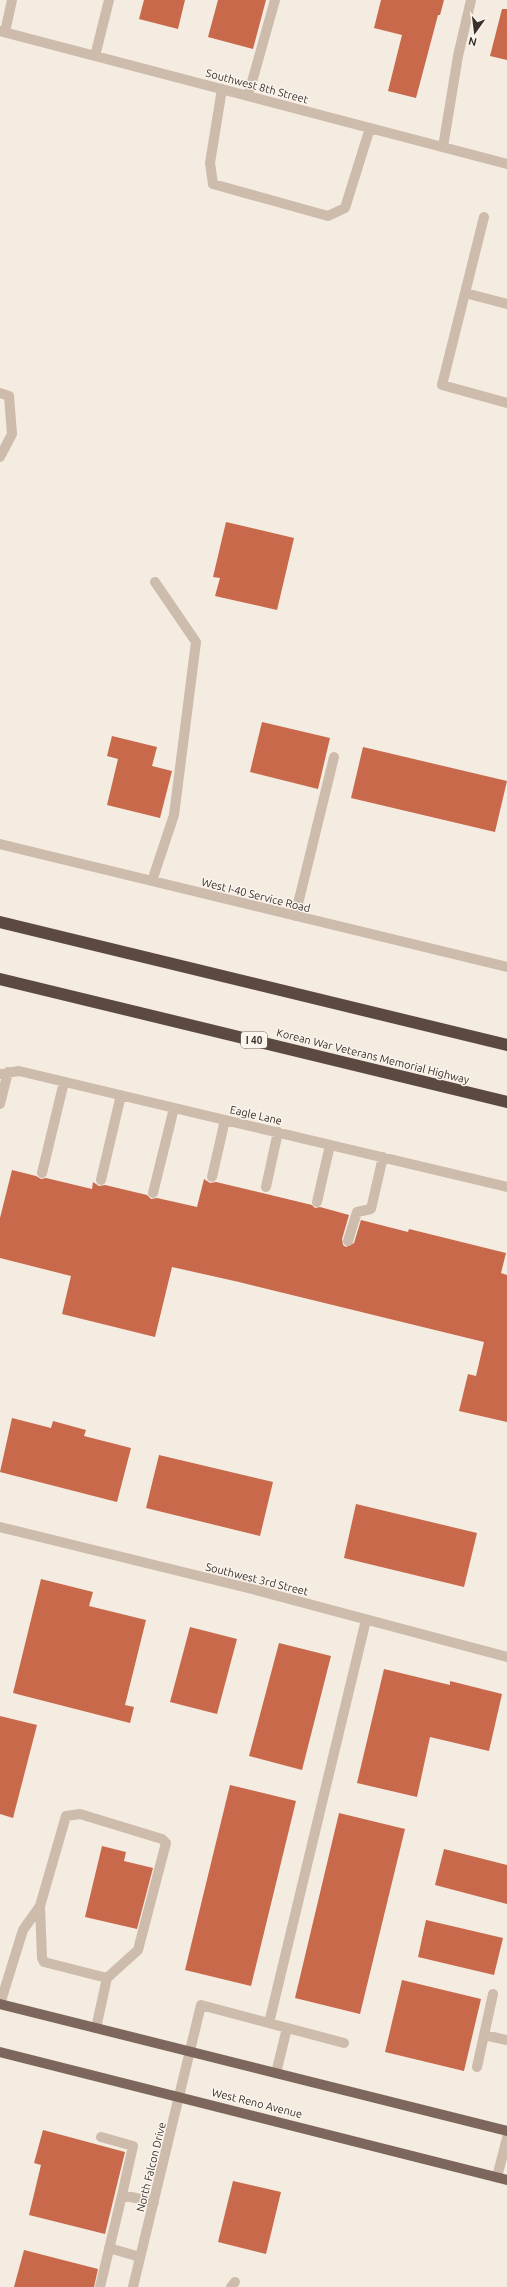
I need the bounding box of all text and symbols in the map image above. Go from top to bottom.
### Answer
north arrow [455,12,495,52]
text: N [467,35,478,49]
street label: Southwest 8th Street [205,67,310,106]
street label: West I-40 Service Road [200,876,312,914]
street label: Korean War Veterans Memorial Highway [275,1026,471,1086]
road number: I 40 [241,1032,267,1048]
street label: Eagle Lane [229,1103,283,1127]
street label: Southwest 3rd Street [204,1560,310,1598]
street label: West Reno Avenue [210,2086,304,2120]
street label: North Falcon Drive [134,2121,168,2213]

